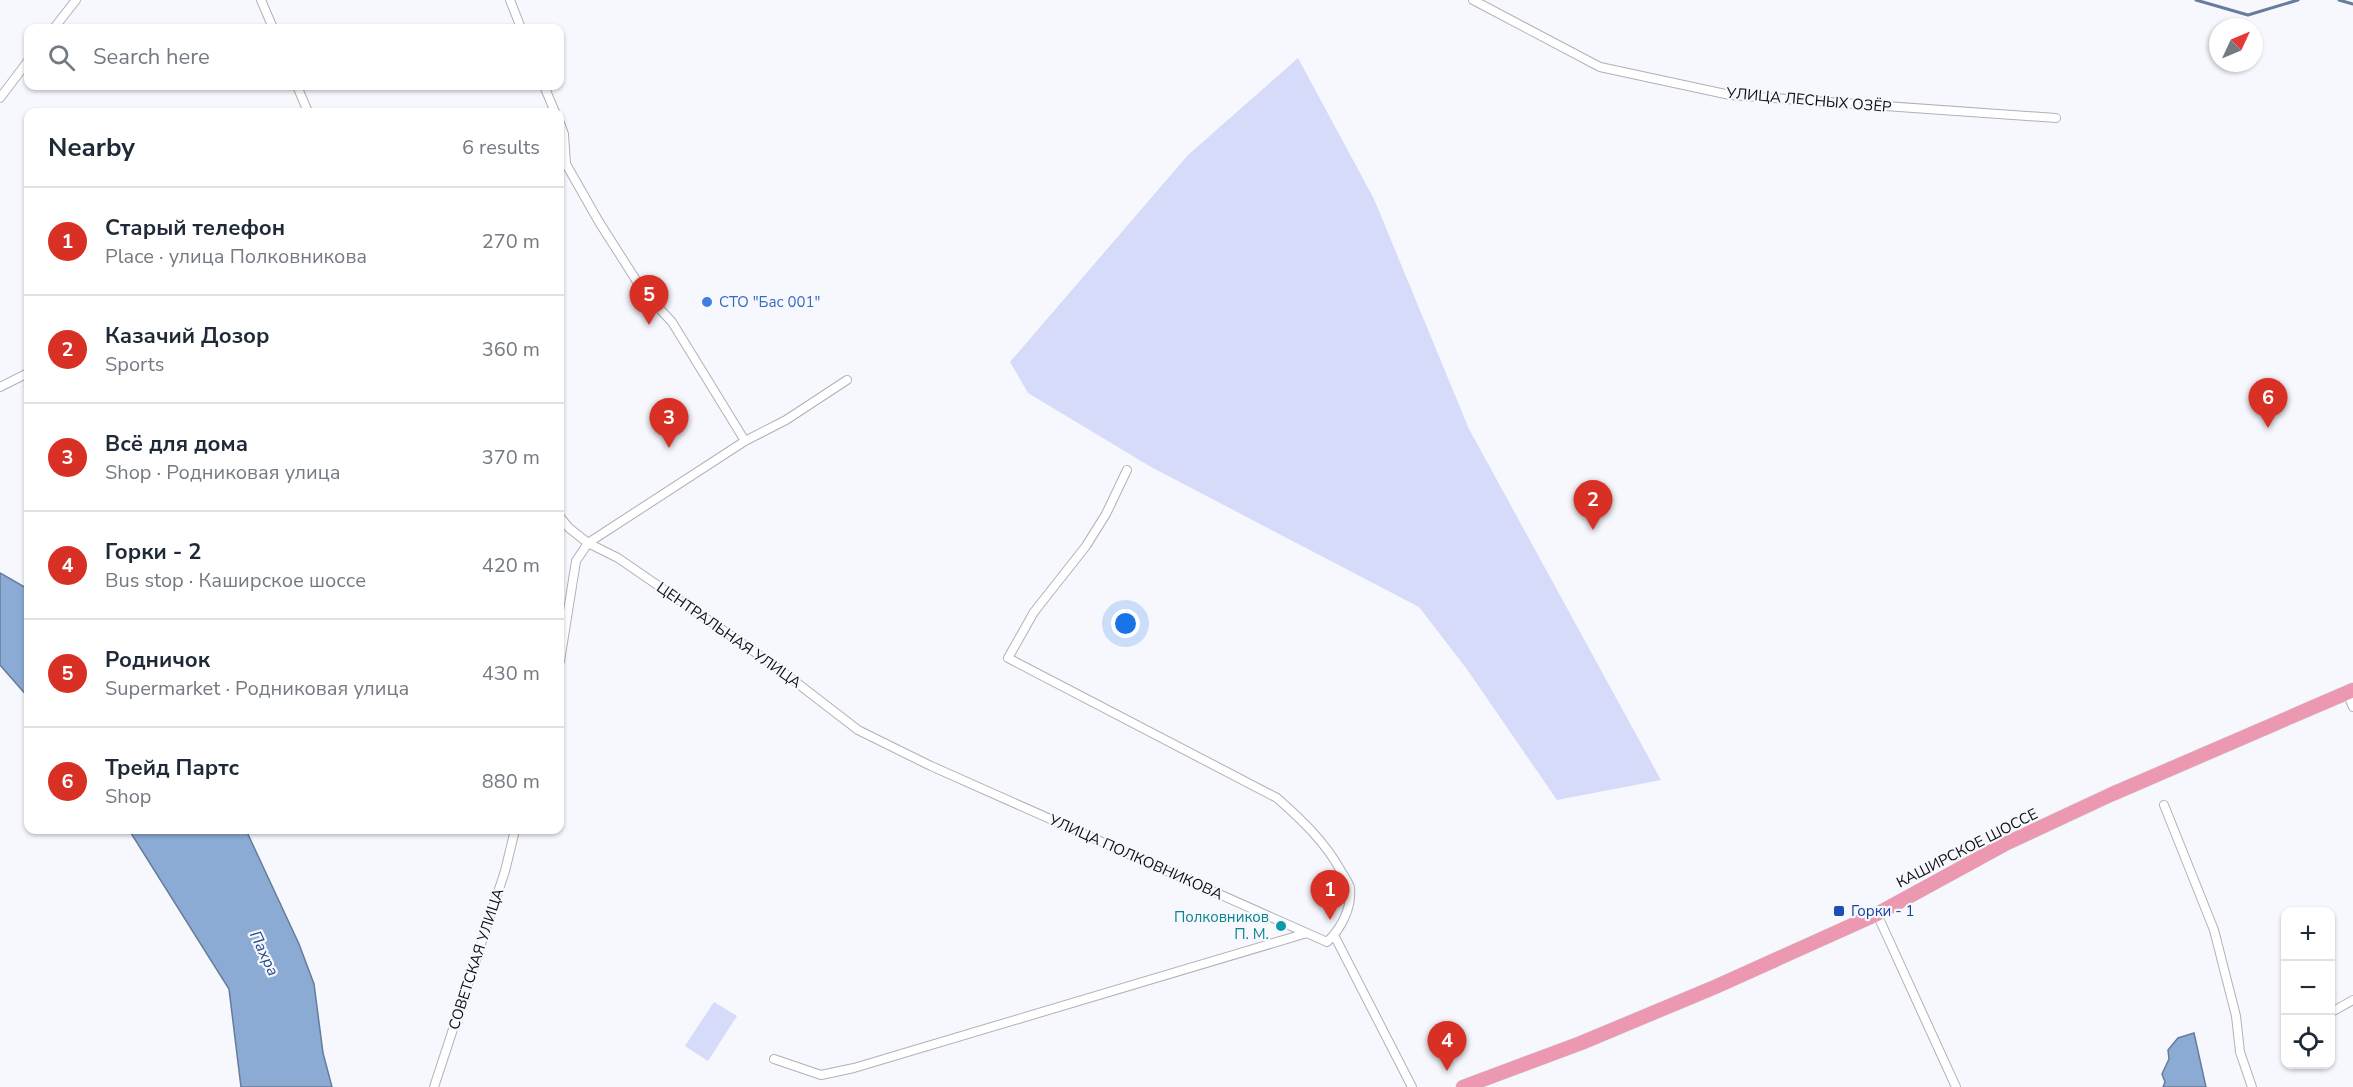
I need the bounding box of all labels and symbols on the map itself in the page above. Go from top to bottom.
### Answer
north arrow [2209,18,2263,72]
street label: УЛИЦА ЛЕСНЫХ ОЗЁР [1725,83,1893,117]
pin: 5 [630,276,668,325]
place label: СТО "Бас 001" [719,292,820,312]
marker: СТО "Бас 001" [700,295,714,309]
pin: 6 [2248,378,2288,428]
pin: 3 [650,398,688,448]
pin: 2 [1574,480,1612,530]
street label: ЦЕНТРАЛЬНАЯ УЛИЦА [653,577,805,693]
your location [1111,609,1140,638]
street label: КАШИРСКОЕ ШОССЕ [1893,804,2041,892]
street label: УЛИЦА ПОЛКОВНИКОВА [1045,809,1226,904]
pin: 1 [1310,870,1350,920]
street label: СОВЕТСКАЯ УЛИЦА [444,886,508,1032]
place label: Горки - 1 [1851,901,1914,921]
marker: Горки - 1 [1832,904,1846,918]
place label: Полковников П. М. [1174,907,1269,944]
marker: Полковников П. М. [1274,919,1288,933]
water label: Пахра [244,927,284,980]
pin: 4 [1428,1022,1466,1071]

